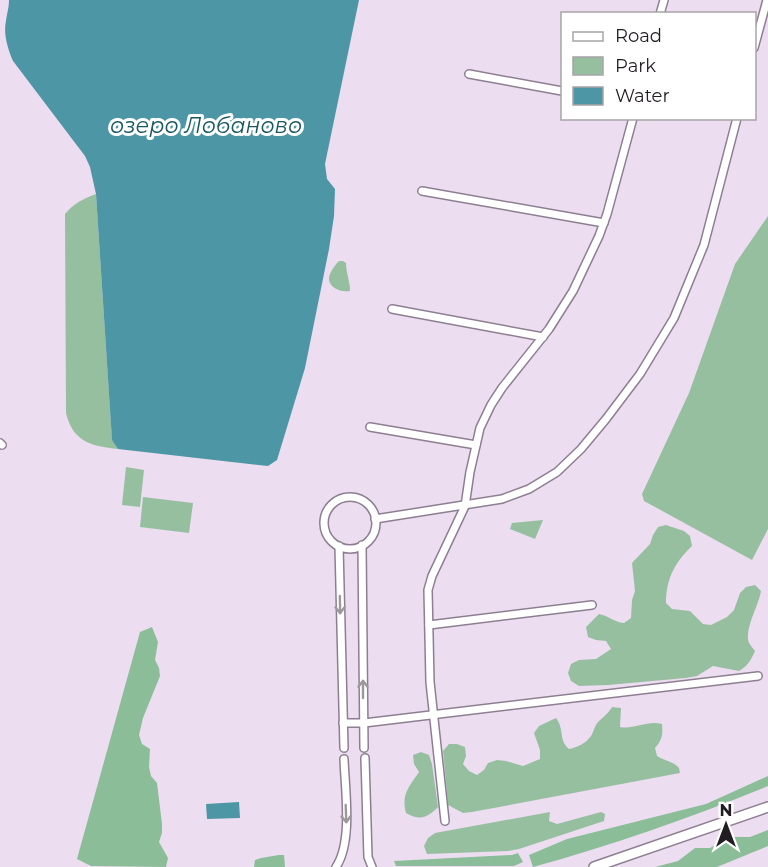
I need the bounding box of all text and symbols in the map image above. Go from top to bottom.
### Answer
legend [561,12,756,120]
text: Road [615,25,662,47]
text: Park [615,55,656,77]
text: Water [615,85,670,107]
water label: озеро Лобаново [110,112,302,139]
one-way arrow [334,594,346,614]
one-way arrow [358,680,369,700]
north arrow [696,795,756,855]
text: N [720,801,732,820]
one-way arrow [340,803,352,823]

